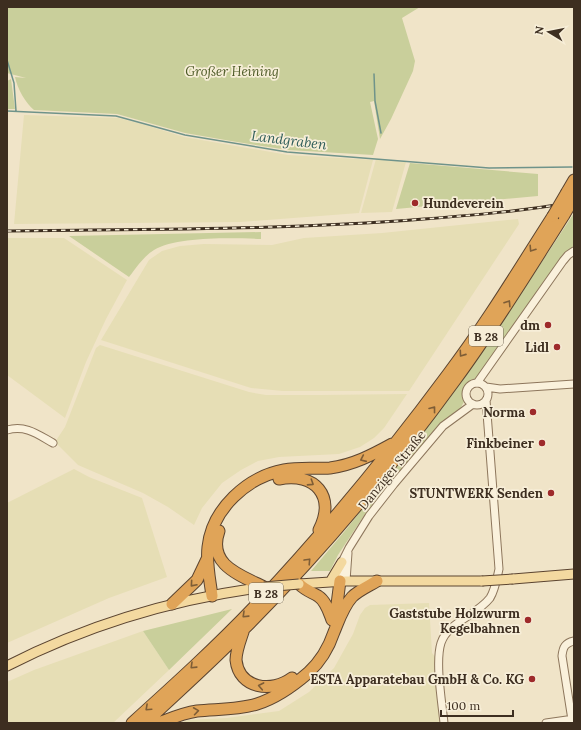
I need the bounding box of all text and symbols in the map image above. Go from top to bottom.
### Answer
north arrow [529,12,569,52]
text: N [532,24,547,36]
park label: Großer Heining [185,63,279,80]
water label: Landgraben [250,126,328,154]
place label: Hundeverein [423,195,504,212]
marker: Hundeverein [410,198,420,208]
one-way arrow [529,245,536,252]
one-way arrow [504,300,511,307]
place label: dm [520,317,540,334]
marker: dm [543,320,553,330]
road number: B 28 [469,326,503,346]
place label: Lidl [525,339,549,356]
marker: Lidl [552,342,562,352]
one-way arrow [460,350,467,357]
place label: Norma [483,404,525,421]
one-way arrow [429,406,436,413]
marker: Norma [528,407,538,417]
street label: Danziger Straße [354,426,430,514]
place label: Finkbeiner [466,435,535,452]
marker: Finkbeiner [537,438,547,448]
one-way arrow [360,454,368,462]
one-way arrow [307,478,314,486]
place label: STUNTWERK Senden [409,485,544,502]
marker: STUNTWERK Senden [546,488,556,498]
one-way arrow [304,558,311,566]
one-way arrow [190,579,197,587]
road number: B 28 [249,583,283,603]
place label: Gaststube Holzwurm Kegelbahnen [389,605,521,637]
one-way arrow [242,610,250,618]
marker: Gaststube Holzwurm Kegelbahnen [523,615,533,625]
one-way arrow [190,661,198,669]
place label: ESTA Apparatebau GmbH & Co. KG [310,671,524,688]
marker: ESTA Apparatebau GmbH & Co. KG [527,674,537,684]
one-way arrow [258,683,264,691]
scale bar [441,692,513,718]
text: 100 m [447,698,480,713]
one-way arrow [145,704,153,711]
one-way arrow [193,707,199,716]

